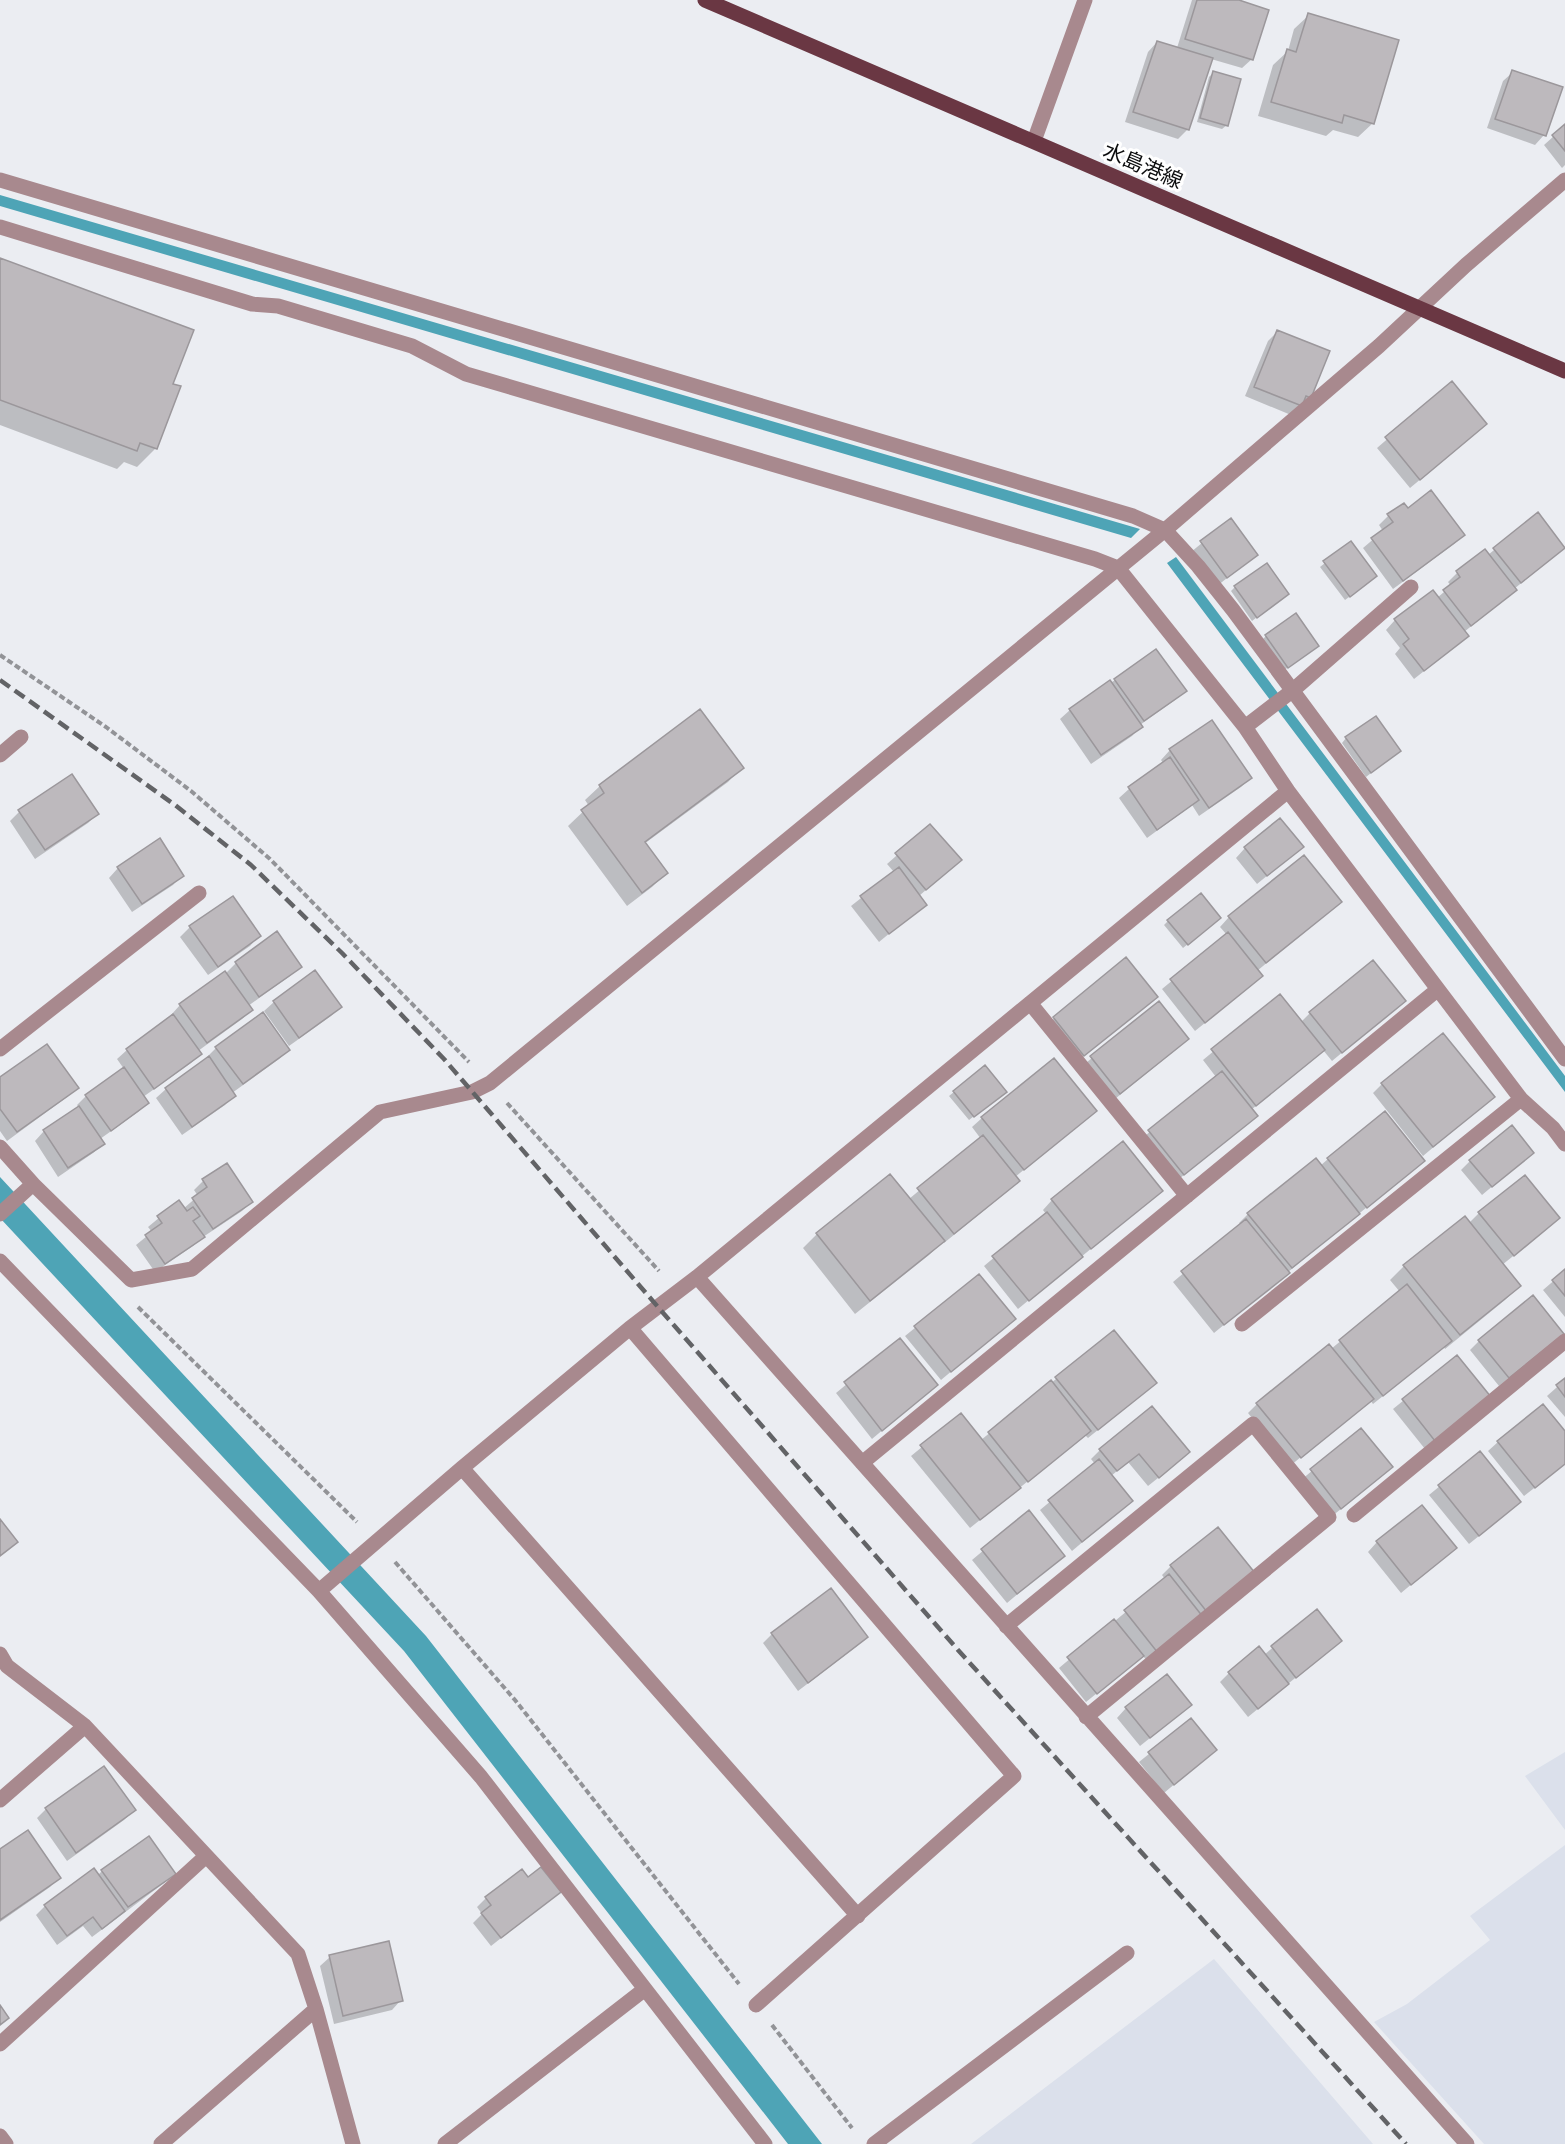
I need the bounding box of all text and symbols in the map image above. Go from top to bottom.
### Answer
street label: 水島港線 [1099,138,1187,194]

